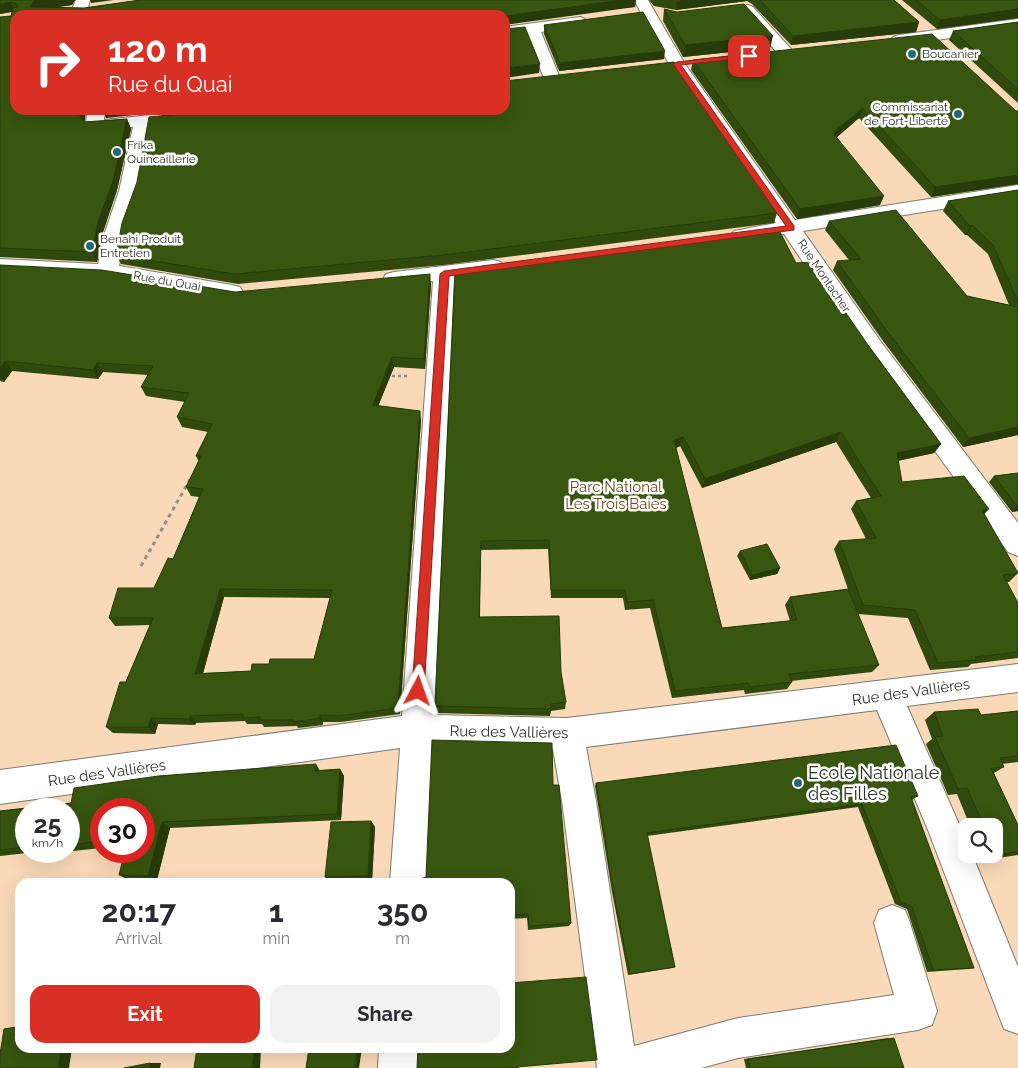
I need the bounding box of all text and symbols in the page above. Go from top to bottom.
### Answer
text: 120 m [108,29,208,70]
icon: right [25,30,90,95]
pin [728,35,770,77]
icon: arrive [735,42,763,70]
place label: Boucanier [922,47,979,61]
marker: Boucanier [906,48,918,60]
text: Rue du Quai [108,71,232,97]
place label: Commissariat de Fort-Liberté [864,100,948,128]
marker: Commissariat de Fort-Liberté [952,108,964,120]
place label: Frika Quincaillerie [127,138,196,166]
marker: Frika Quincaillerie [111,146,123,158]
place label: Benahi Produit Entretien [100,232,181,260]
street label: Rue Montacher [794,237,854,316]
marker: Benahi Produit Entretien [84,240,96,252]
street label: Rue du Quai [132,268,202,294]
park label: Parc National Les Trois Baies [565,478,667,513]
position arrow [391,664,443,716]
street label: Rue des Vallières [851,675,971,709]
street label: Rue des Vallières [449,722,569,742]
street label: Rue des Vallières [47,756,167,790]
place label: Ecole Nationale des Filles [808,762,940,804]
marker: Ecole Nationale des Filles [792,777,804,789]
speed limit sign: 30 [90,798,155,863]
text: 25 [34,809,61,839]
map controls [958,818,1003,863]
button: search [958,818,1003,863]
text: km/h [32,836,63,850]
text: 20:17 [102,894,176,929]
text: 1 [269,894,284,929]
text: 350 [377,894,428,929]
text: Arrival [115,929,162,948]
text: min [263,929,290,948]
text: m [395,929,410,948]
button: Exit [30,985,260,1043]
button: Share [270,985,500,1043]

